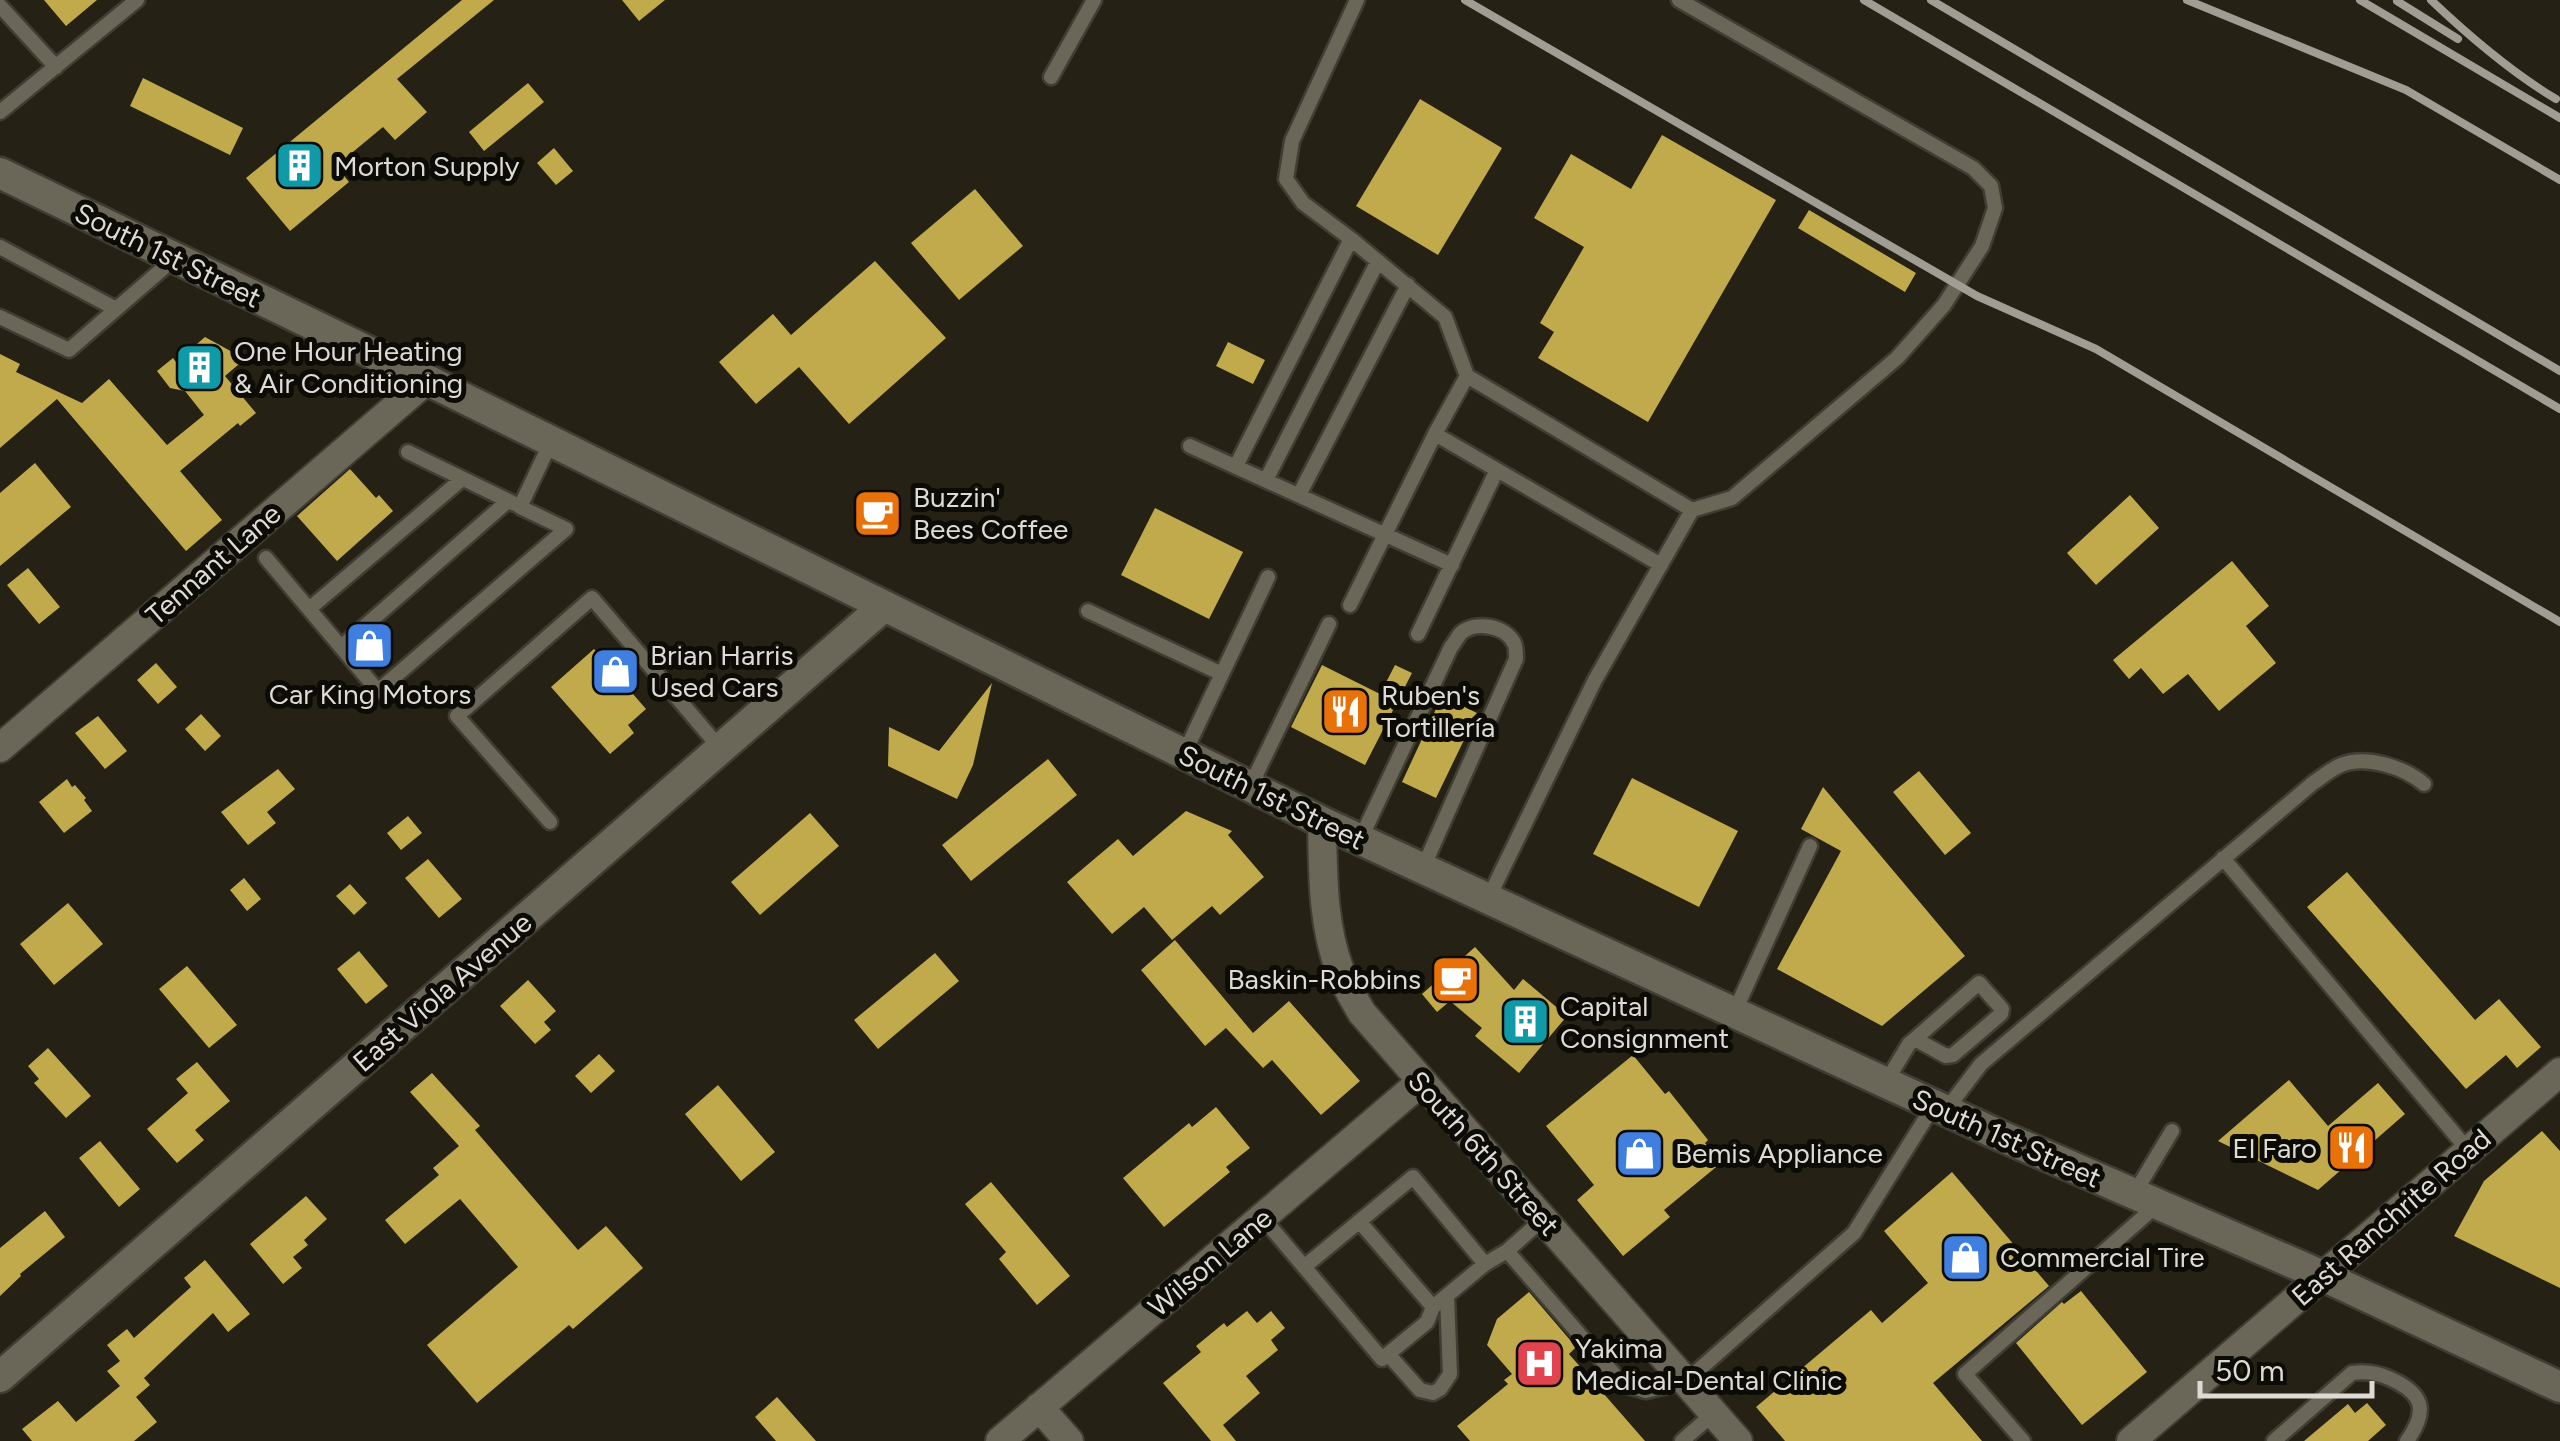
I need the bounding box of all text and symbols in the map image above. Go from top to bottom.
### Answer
building icon: Morton Supply [273,140,325,192]
place label: Morton Supply [334,149,520,183]
street label: South 1st Street [69,195,267,315]
place label: One Hour Heating & Air Conditioning [234,334,463,400]
building icon: One Hour Heating & Air Conditioning [173,341,225,393]
place label: Buzzin' Bees Coffee [913,480,1068,546]
cafe icon: Buzzin' Bees Coffee [852,487,904,539]
street label: Tennant Lane [139,496,287,632]
shop icon: Car King Motors [344,620,396,672]
place label: Brian Harris Used Cars [650,638,794,704]
shop icon: Brian Harris Used Cars [589,645,641,697]
place label: Car King Motors [269,677,471,711]
place label: Ruben's Tortillería [1381,678,1495,744]
restaurant icon: Ruben's Tortillería [1320,685,1372,737]
street label: South 1st Street [1173,737,1371,857]
street label: East Viola Avenue [346,905,538,1079]
cafe icon: Baskin-Robbins [1430,953,1482,1005]
place label: Baskin-Robbins [1227,962,1421,996]
place label: Capital Consignment [1560,989,1729,1055]
building icon: Capital Consignment [1499,996,1551,1048]
street label: South 6th Street [1401,1064,1567,1242]
street label: South 1st Street [1907,1081,2107,1195]
street label: East Ranchrite Road [2284,1121,2498,1313]
restaurant icon: El Faro [2326,1122,2378,1174]
shop icon: Bemis Appliance [1614,1127,1666,1179]
place label: El Faro [2232,1131,2317,1165]
place label: Bemis Appliance [1675,1136,1883,1170]
street label: Wilson Lane [1141,1200,1279,1324]
shop icon: Commercial Tire [1939,1231,1991,1283]
place label: Commercial Tire [2000,1240,2205,1274]
place label: Yakima Medical-Dental Clinic [1575,1331,1842,1397]
scale bar [2200,1336,2372,1398]
hospital icon: Yakima Medical-Dental Clinic [1514,1338,1566,1390]
text: 50 m [2215,1352,2284,1389]

